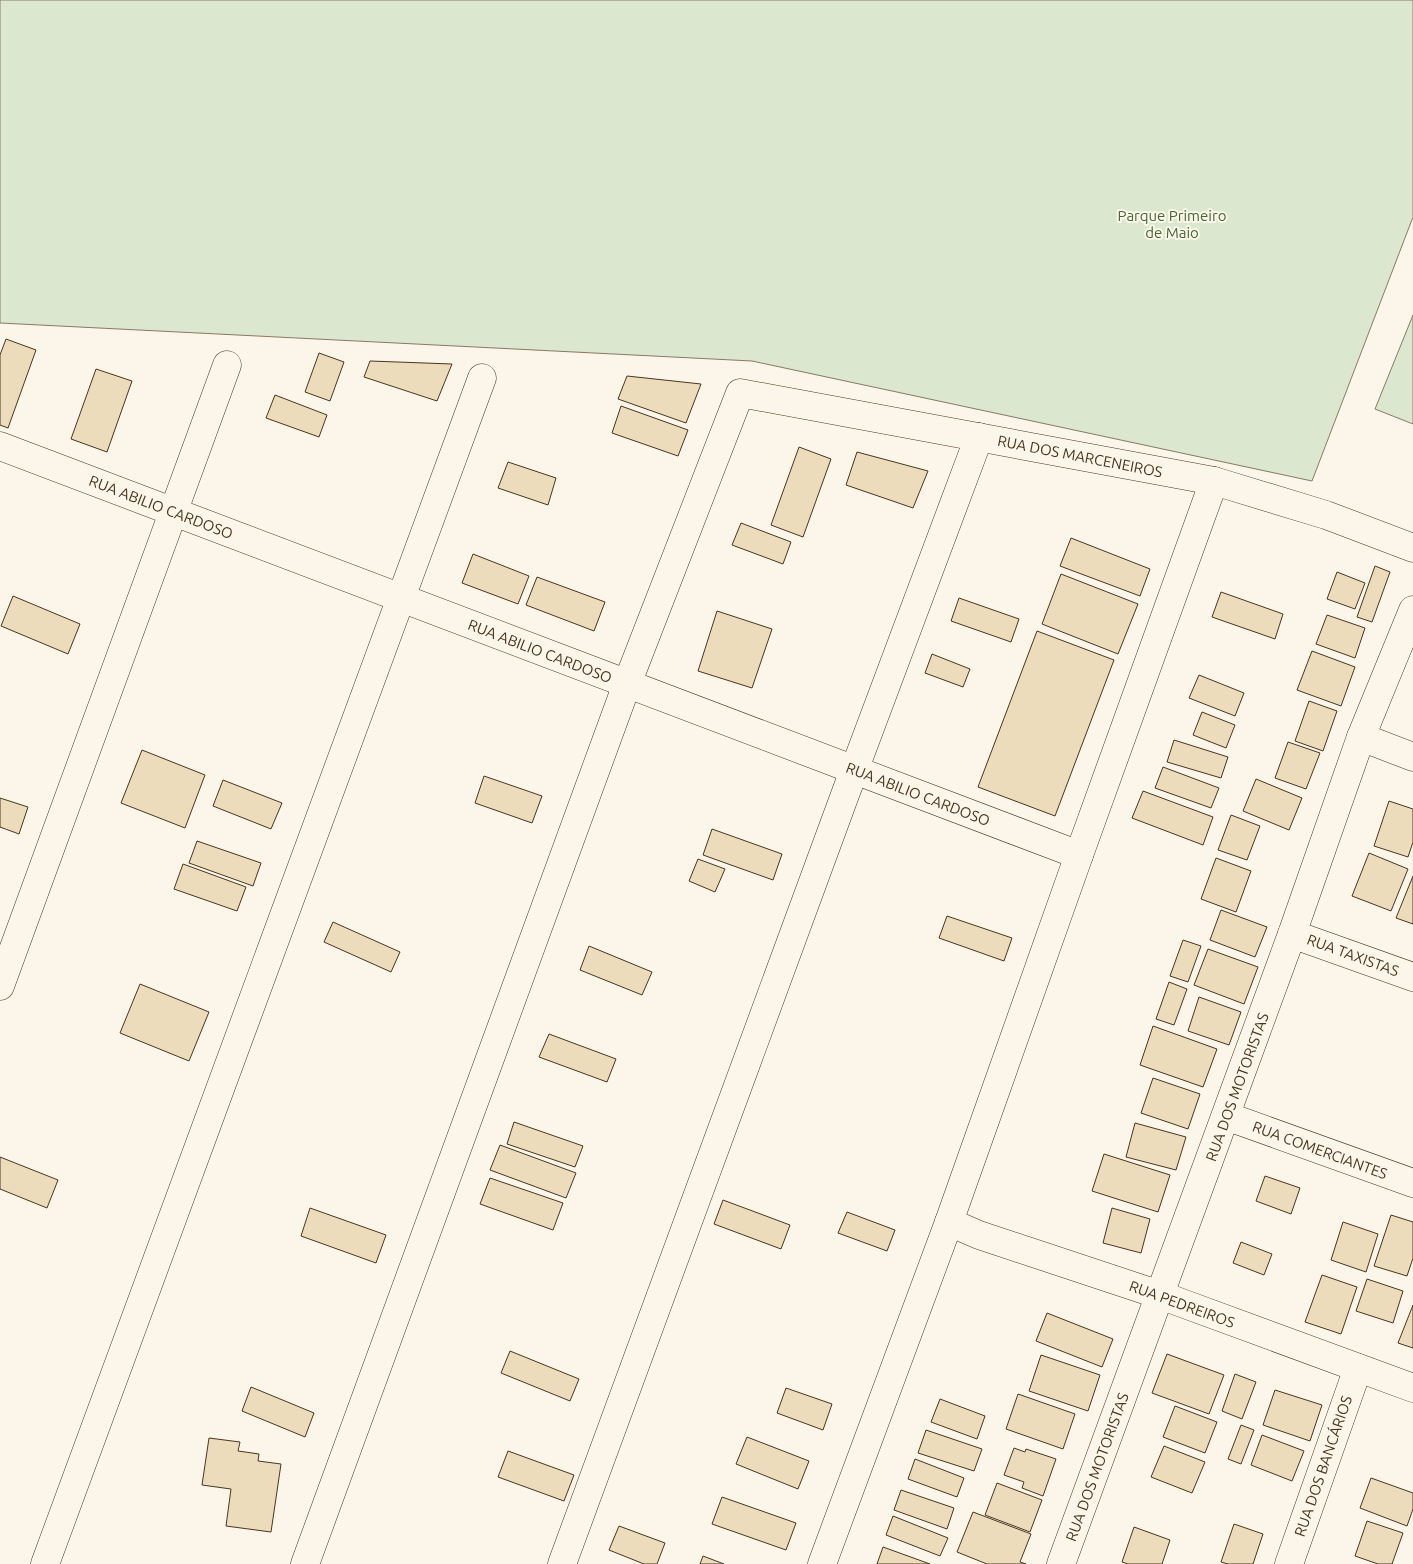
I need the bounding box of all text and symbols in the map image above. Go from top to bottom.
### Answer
park label: Parque Primeiro de Maio [1118,207,1226,241]
street label: RUA DOS MARCENEIROS [996,432,1164,480]
street label: RUA ABILIO CARDOSO [87,472,235,542]
street label: RUA ABILIO CARDOSO [466,616,614,686]
street label: RUA ABILIO CARDOSO [844,759,992,829]
street label: RUA TAXISTAS [1305,930,1401,980]
street label: RUA DOS MOTORISTAS [1202,1010,1272,1164]
street label: RUA COMERCIANTES [1250,1118,1390,1182]
street label: RUA PEDREIROS [1127,1277,1237,1331]
street label: RUA DOS MOTORISTAS [1062,1390,1132,1544]
street label: RUA DOS BANCÁRIOS [1291,1393,1355,1539]

